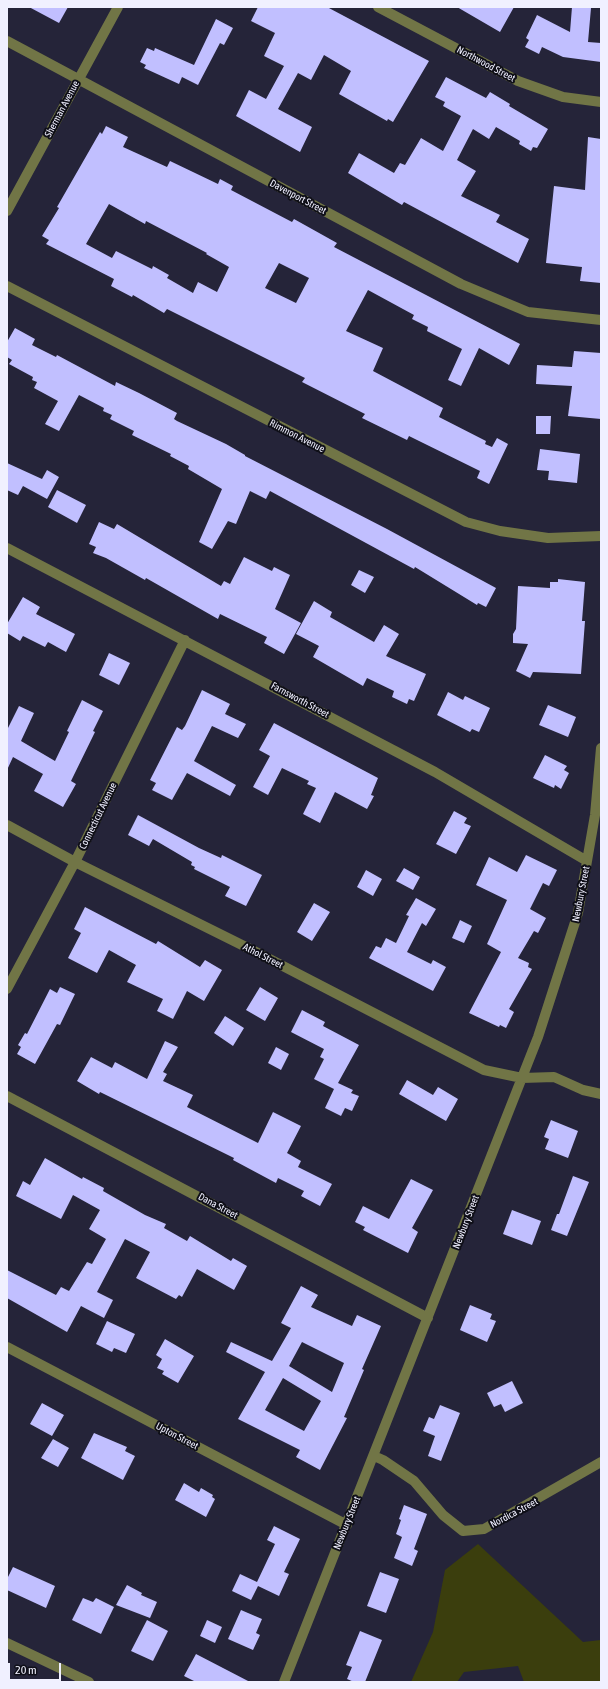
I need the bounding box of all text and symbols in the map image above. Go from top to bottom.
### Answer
street label: Northwood Street [455,44,517,84]
street label: Sherman Avenue [42,79,82,139]
street label: Davenport Street [268,177,328,217]
street label: Rimmon Avenue [267,417,327,455]
street label: Farnsworth Street [269,680,331,720]
street label: Connecticut Avenue [77,781,119,851]
street label: Newbury Street [570,865,592,923]
street label: Athol Street [241,941,285,971]
street label: Dana Street [196,1191,240,1221]
street label: Newbury Street [450,1194,482,1250]
street label: Upton Street [154,1420,200,1452]
street label: Newbury Street [331,1495,363,1551]
street label: Nordica Street [488,1495,540,1531]
scale bar [10,1655,63,1681]
text: 20 m [15,1663,37,1677]

